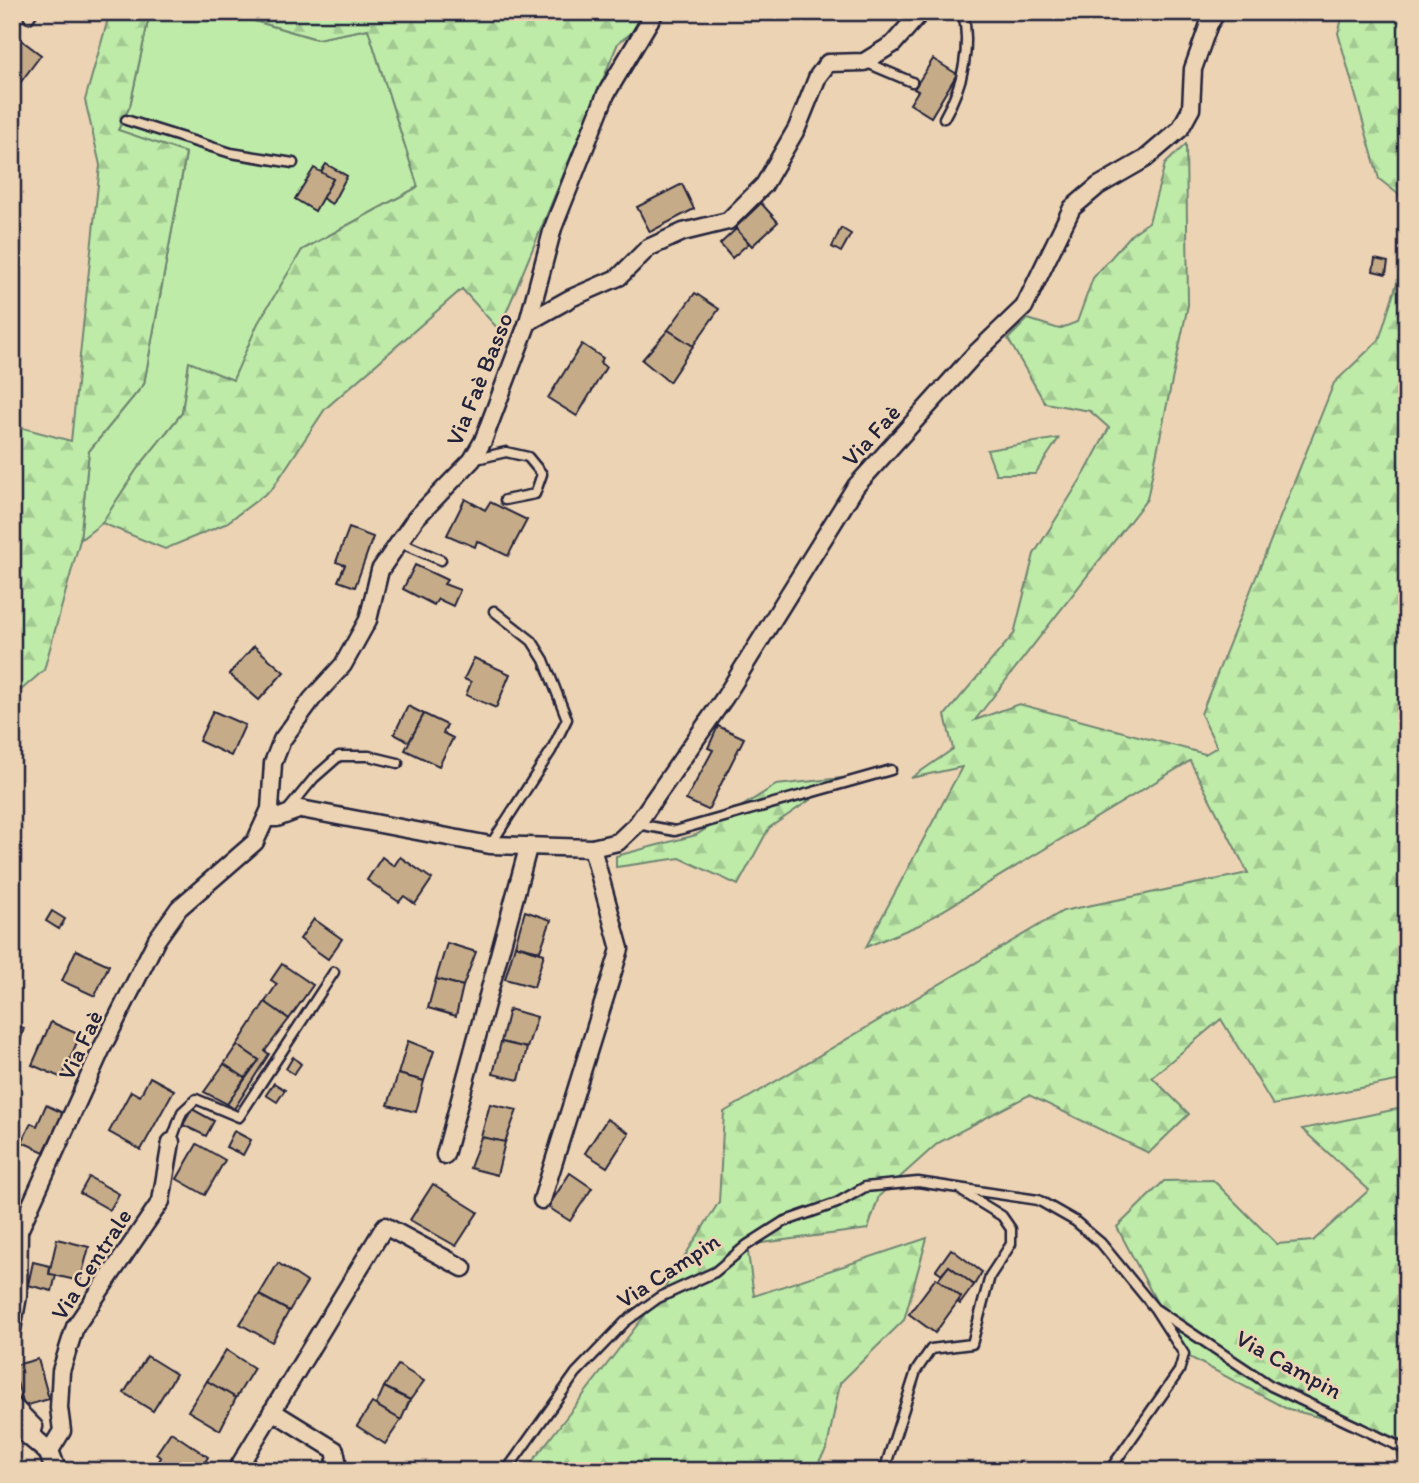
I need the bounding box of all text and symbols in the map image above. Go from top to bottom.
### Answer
street label: Via Faè Basso [439,308,519,450]
street label: Via Faè [836,398,906,472]
street label: Via Faè [51,1005,109,1085]
street label: Via Centrale [44,1203,138,1325]
street label: Via Campin [611,1226,725,1314]
street label: Via Campin [1231,1323,1348,1405]

